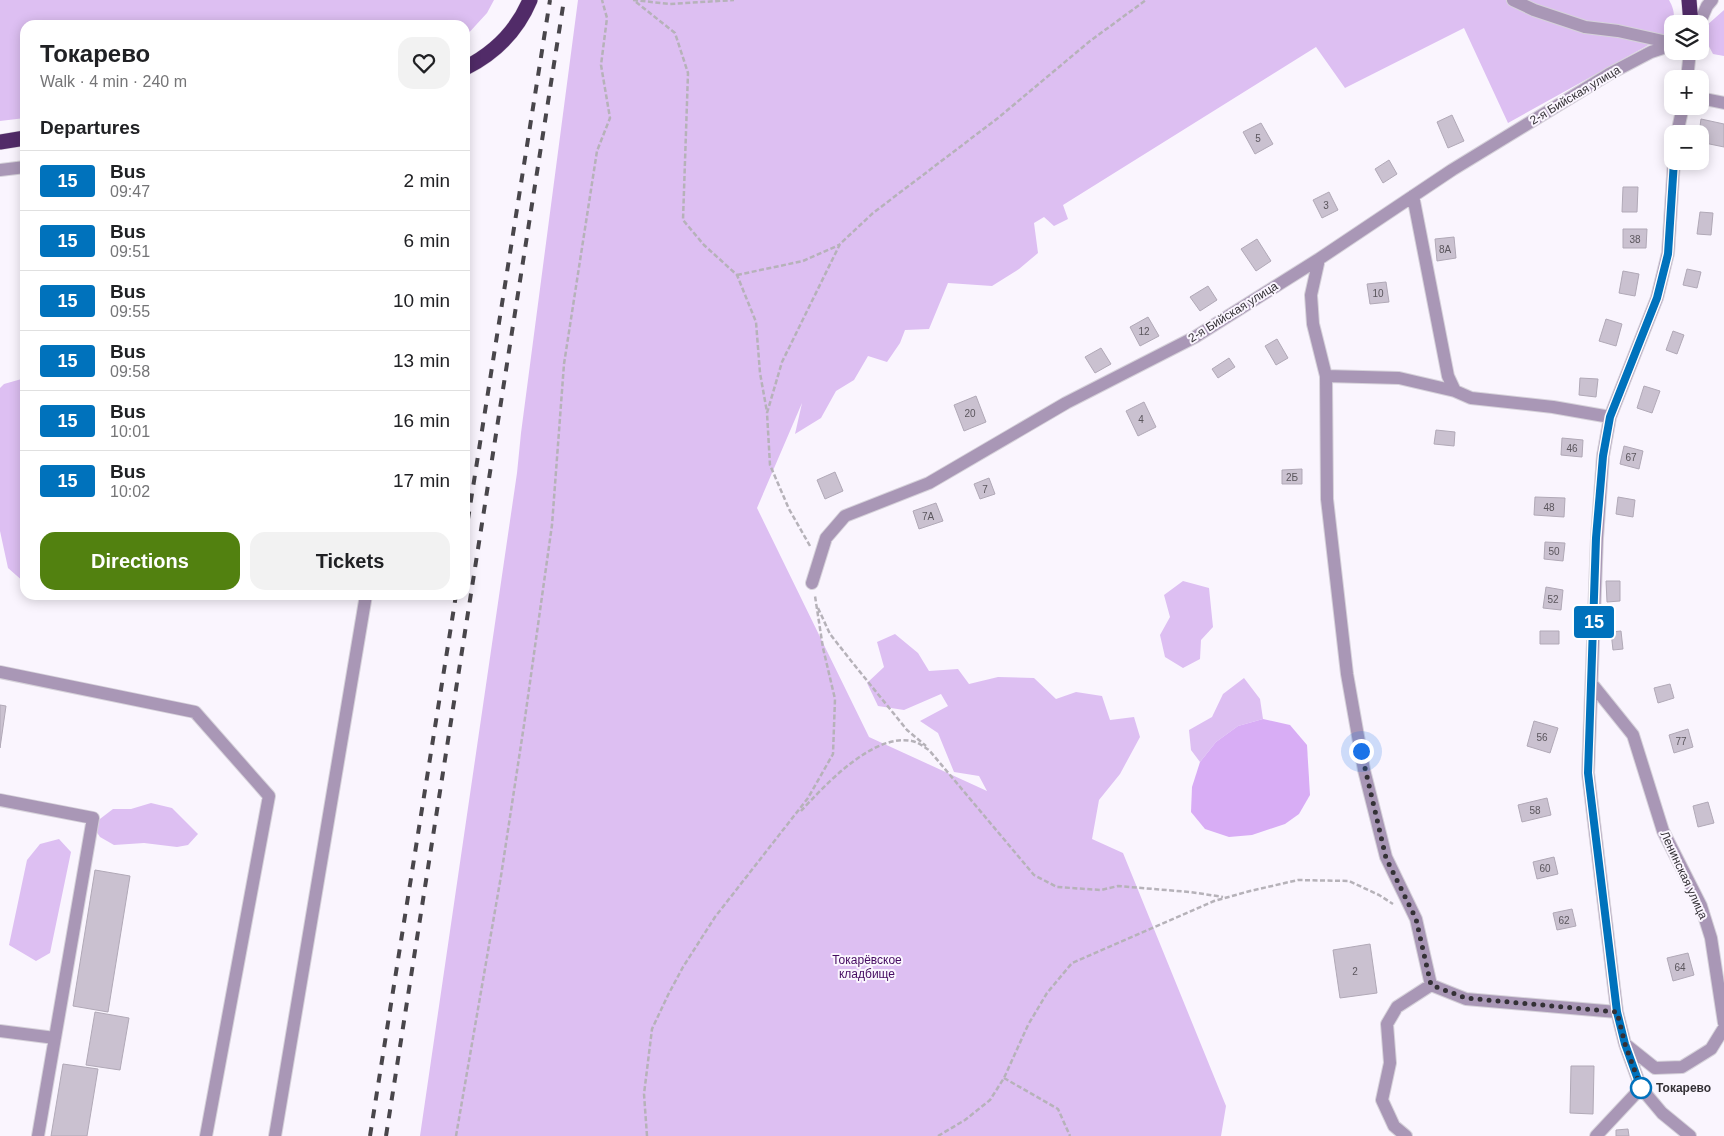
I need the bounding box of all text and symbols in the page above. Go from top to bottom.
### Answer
map controls [1664,15,1709,170]
button: layers [1664,15,1709,60]
button: heart [398,37,450,89]
text: Токарево [40,40,150,67]
street label: 2-я Бийская улица [1527,62,1623,127]
button: + [1664,70,1709,115]
text: Walk · 4 min · 240 m [40,73,187,90]
text: Departures [40,117,140,138]
button: − [1664,125,1709,170]
house number: 5 [1255,133,1261,144]
text: Bus [110,161,146,182]
text: 2 min [404,170,450,191]
text: 15 [57,171,78,191]
text: 09:47 [110,183,150,200]
house number: 3 [1323,200,1329,211]
text: Bus [110,221,146,242]
text: 6 min [404,230,450,251]
text: 15 [57,231,78,251]
house number: 38 [1629,234,1641,245]
text: 09:51 [110,243,150,260]
house number: 8А [1439,244,1451,255]
street label: 2-я Бийская улица [1186,279,1281,345]
text: Bus [110,281,146,302]
house number: 10 [1372,288,1384,299]
text: 10 min [393,290,450,311]
text: 15 [57,291,78,311]
text: 09:55 [110,303,150,320]
house number: 12 [1138,326,1150,337]
text: Bus [110,341,146,362]
text: 13 min [393,350,450,371]
text: 15 [57,351,78,371]
text: 09:58 [110,363,150,380]
text: Bus [110,401,146,422]
house number: 20 [964,408,976,419]
text: 16 min [393,410,450,431]
text: 15 [57,411,78,431]
house number: 4 [1138,414,1144,425]
text: 10:01 [110,423,150,440]
house number: 46 [1566,443,1578,454]
house number: 67 [1625,452,1637,463]
text: Bus [110,461,146,482]
text: 17 min [393,470,450,491]
text: 15 [57,471,78,491]
house number: 2Б [1286,472,1298,483]
text: 10:02 [110,483,150,500]
house number: 7 [982,484,988,495]
house number: 48 [1543,502,1555,513]
house number: 7А [922,511,934,522]
button: Directions [40,532,240,590]
button: Tickets [250,532,450,590]
house number: 50 [1548,546,1560,557]
house number: 52 [1547,594,1559,605]
line badge: 15 [1572,606,1616,638]
text: 15 [1584,612,1604,632]
house number: 56 [1536,732,1548,743]
house number: 77 [1675,736,1687,747]
your location [1349,739,1374,764]
house number: 58 [1529,805,1541,816]
street label: Ленинская улица [1657,829,1711,922]
house number: 60 [1539,863,1551,874]
house number: 62 [1558,915,1570,926]
park label: Токарёвское кладбище [832,953,902,981]
house number: 64 [1674,962,1686,973]
house number: 2 [1352,966,1358,977]
marker: Токарево [1630,1077,1652,1099]
place label: Токарево [1656,1081,1711,1095]

